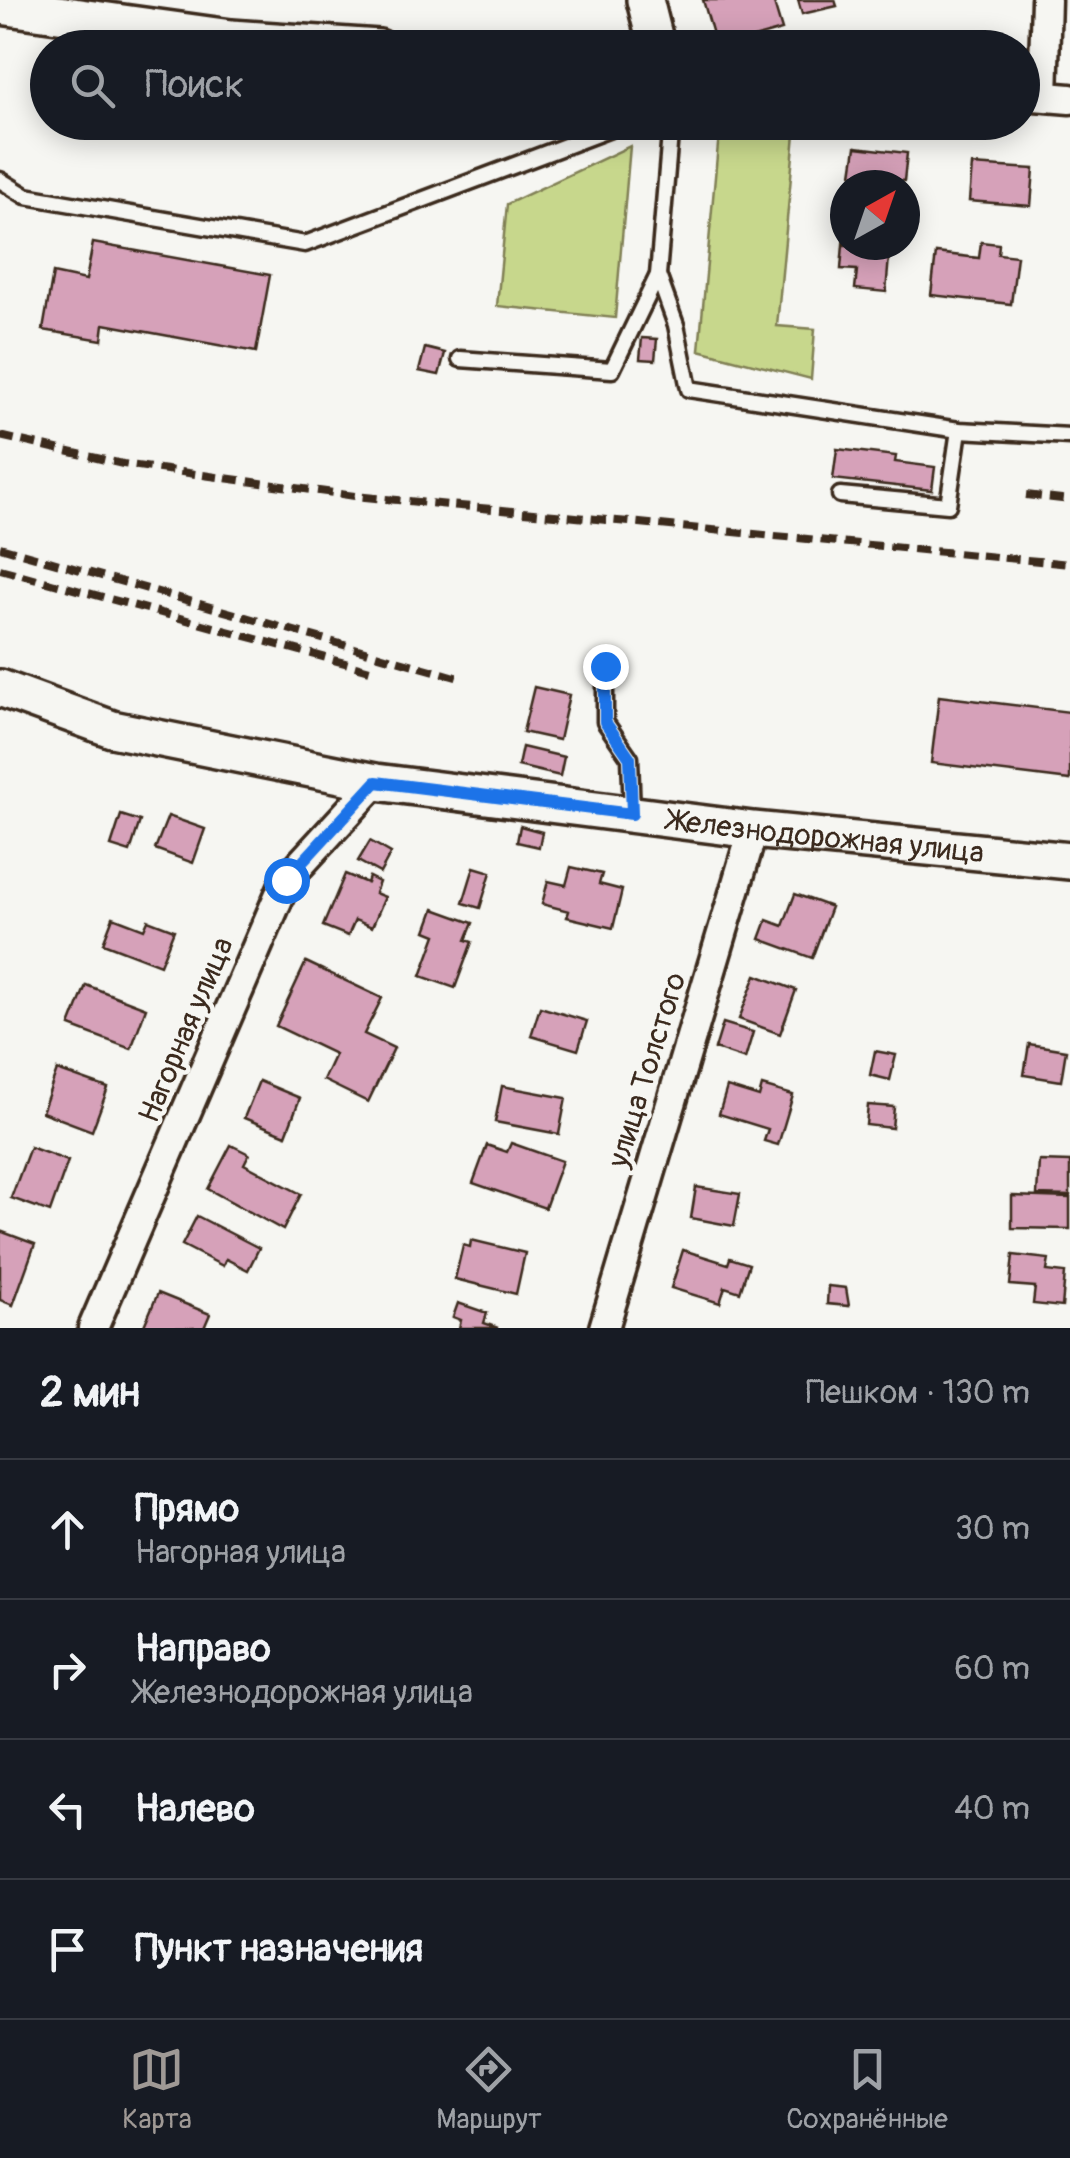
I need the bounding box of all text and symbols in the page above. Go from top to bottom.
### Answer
search box [30,30,1040,140]
icon: search [65,58,120,113]
text: Поиск [145,61,244,109]
north arrow [830,170,920,260]
route end [583,644,629,690]
street label: Железнодорожная улица [662,800,986,871]
route start [264,858,310,904]
street label: Нагорная улица [130,932,242,1128]
street label: улица Толстого [600,968,694,1173]
text: 2 мин [40,1367,140,1419]
text: Пешком · 130 m [806,1373,1030,1413]
text: Прямо [135,1485,239,1533]
icon: ahead [40,1502,95,1557]
text: 30 m [955,1509,1030,1549]
text: Нагорная улица [135,1533,346,1573]
text: Направо [135,1625,271,1673]
icon: right [40,1642,95,1697]
text: 60 m [954,1649,1030,1689]
text: Железнодорожная улица [135,1673,473,1713]
icon: left [40,1782,95,1837]
text: Налево [135,1785,255,1833]
text: 40 m [954,1789,1030,1829]
icon: arrive [40,1922,95,1977]
text: Пункт назначения [135,1925,423,1973]
tab: Карта [122,2042,192,2137]
tab: Маршрут [436,2042,542,2137]
tab: Сохранённые [786,2042,948,2137]

